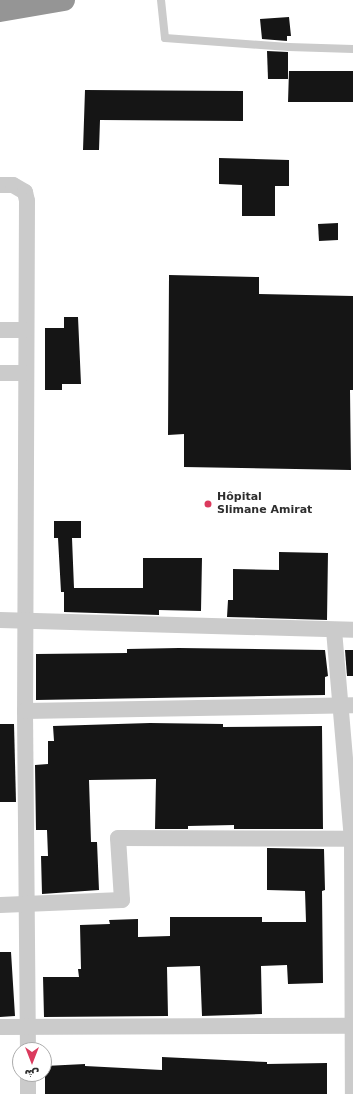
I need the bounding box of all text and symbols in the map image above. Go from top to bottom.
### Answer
place label: Hôpital Slimane Amirat [217,491,312,517]
marker: Hôpital Slimane Amirat [202,498,214,510]
north arrow [12,1042,52,1082]
text: ش [24,1067,40,1080]

